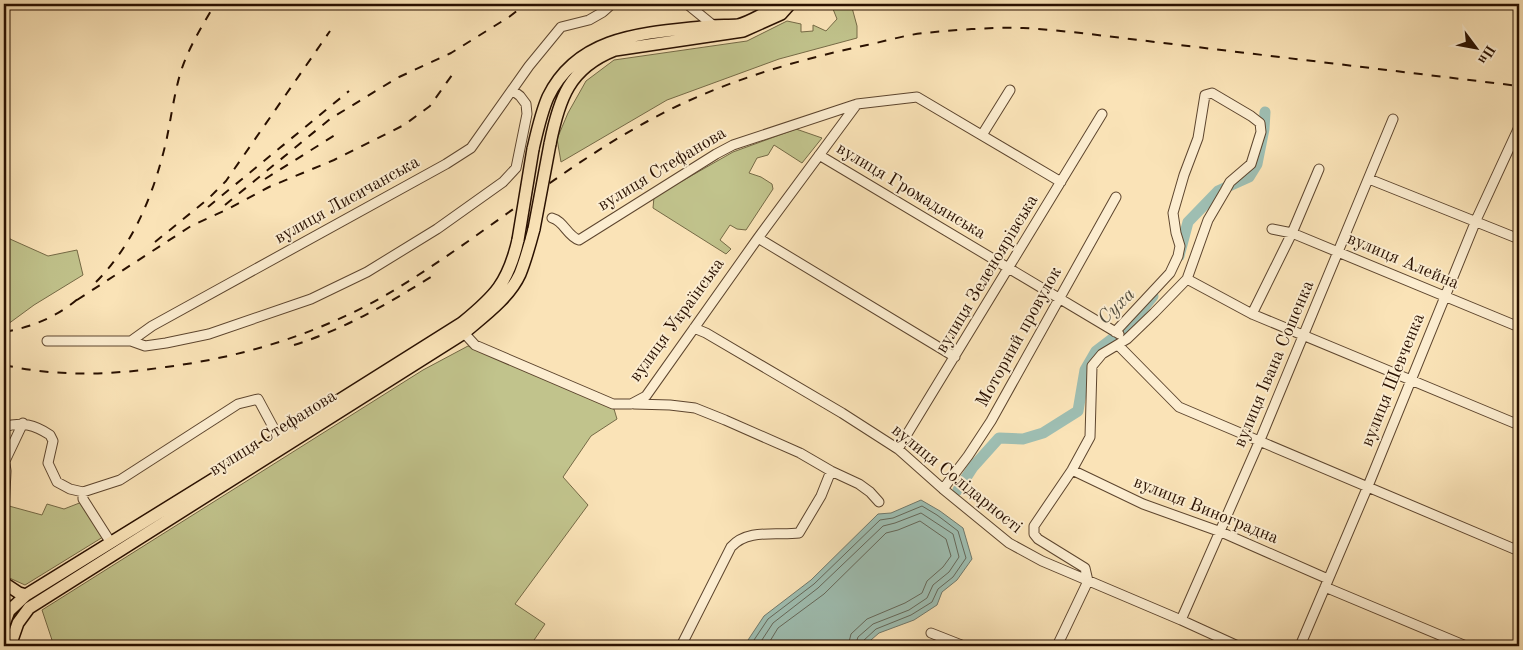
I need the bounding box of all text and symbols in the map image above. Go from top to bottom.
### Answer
north arrow [1450,22,1500,72]
text: Пн [1475,42,1497,66]
street label: вулиця Стефанова [595,124,730,215]
street label: вулиця Громадянська [833,139,989,243]
street label: вулиця Лисичанська [272,153,422,247]
street label: вулиця Зеленоярівська [933,192,1041,356]
street label: вулиця Алейна [1344,229,1462,293]
street label: вулиця Українська [626,255,728,385]
street label: Моторний провулок [973,264,1065,410]
street label: вулиця Івана Сошенка [1231,278,1317,450]
water label: Суха [1095,285,1139,329]
street label: вулиця Шевченка [1358,311,1428,449]
street label: вулиця Стефанова [206,387,340,480]
street label: вулиця Солідарності [888,421,1026,537]
street label: вулиця Виноградна [1131,473,1281,547]

